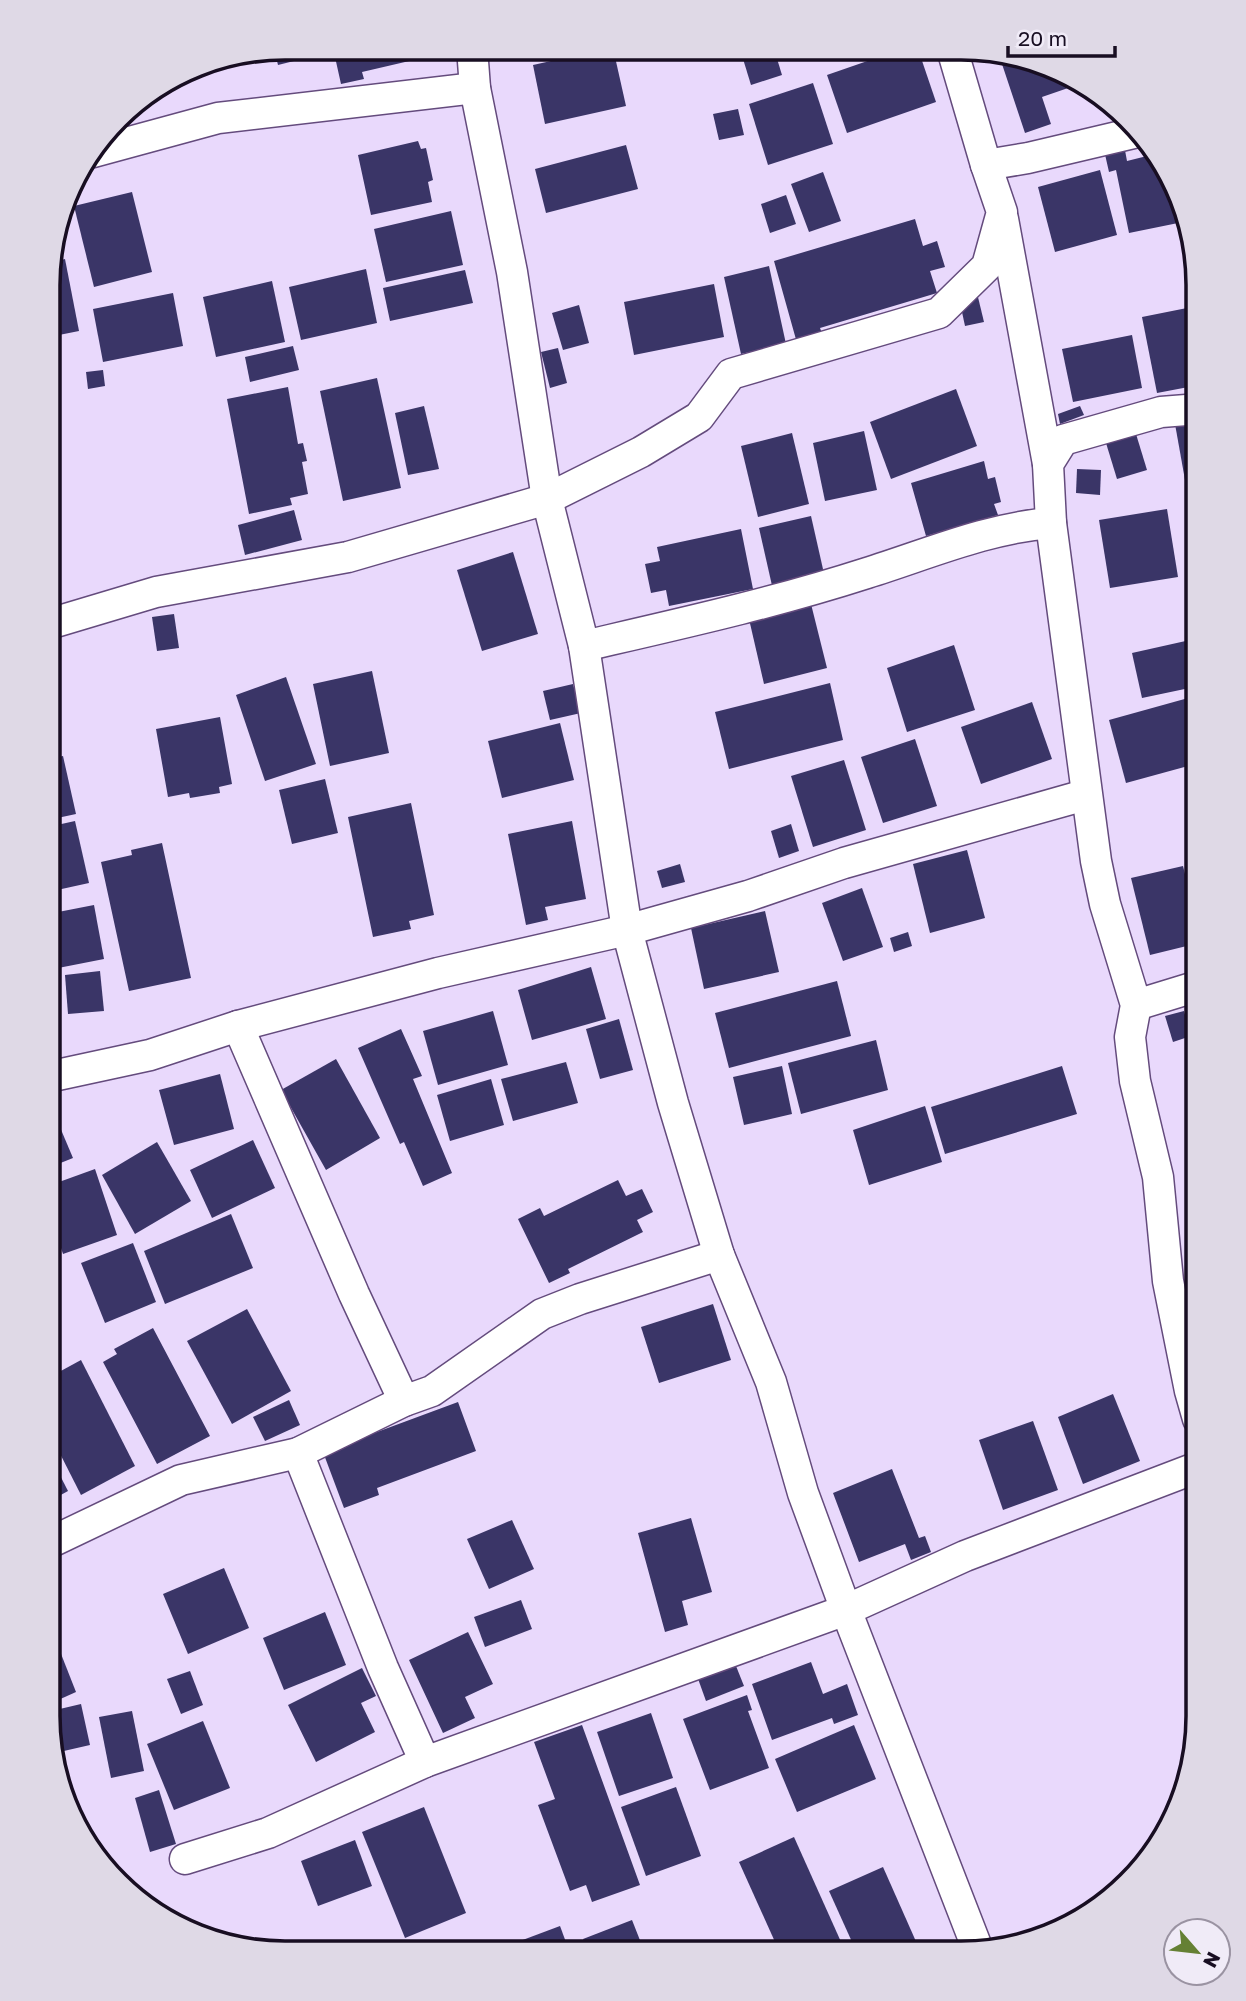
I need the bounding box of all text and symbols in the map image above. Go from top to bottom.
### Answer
scale bar [1008,14,1115,58]
text: 20 m [1018,25,1067,51]
north arrow [1162,1917,1232,1987]
text: N [1199,1948,1226,1972]

